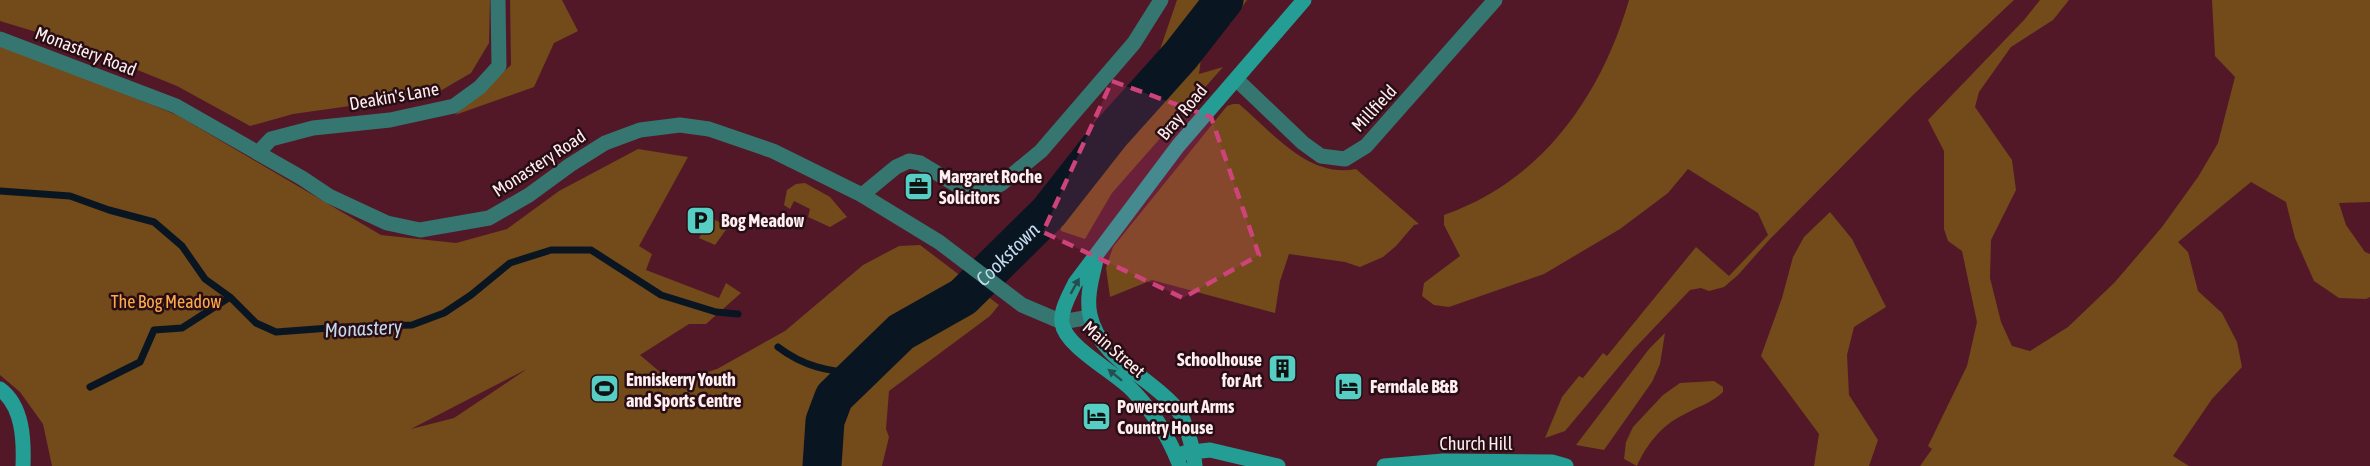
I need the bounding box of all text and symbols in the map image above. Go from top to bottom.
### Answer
street label: Monastery Road [32,22,140,80]
street label: Deakin's Lane [348,78,440,114]
street label: Bray Road [1153,80,1211,144]
street label: Millfield [1347,80,1401,136]
street label: Monastery Road [489,125,589,201]
place label: Margaret Roche Solicitors [939,166,1042,208]
office icon: Margaret Roche Solicitors [902,170,934,202]
parking icon: Bog Meadow [684,204,716,236]
place label: Bog Meadow [721,210,805,231]
water label: Cookstown [970,217,1044,290]
one-way arrow [1070,277,1080,294]
park label: The Bog Meadow [111,291,221,312]
water label: Monastery [324,314,403,342]
street label: Main Street [1079,316,1149,382]
place label: Schoolhouse for Art [1177,349,1263,391]
building icon: Schoolhouse for Art [1267,353,1299,385]
place label: Enniskerry Youth and Sports Centre [626,369,741,411]
one-way arrow [1108,369,1123,382]
hotel icon: Ferndale B&B [1333,370,1365,402]
sports icon: Enniskerry Youth and Sports Centre [589,373,621,405]
place label: Ferndale B&B [1370,376,1458,397]
place label: Powerscourt Arms Country House [1117,396,1235,438]
hotel icon: Powerscourt Arms Country House [1080,400,1112,432]
street label: Church Hill [1440,433,1513,454]

